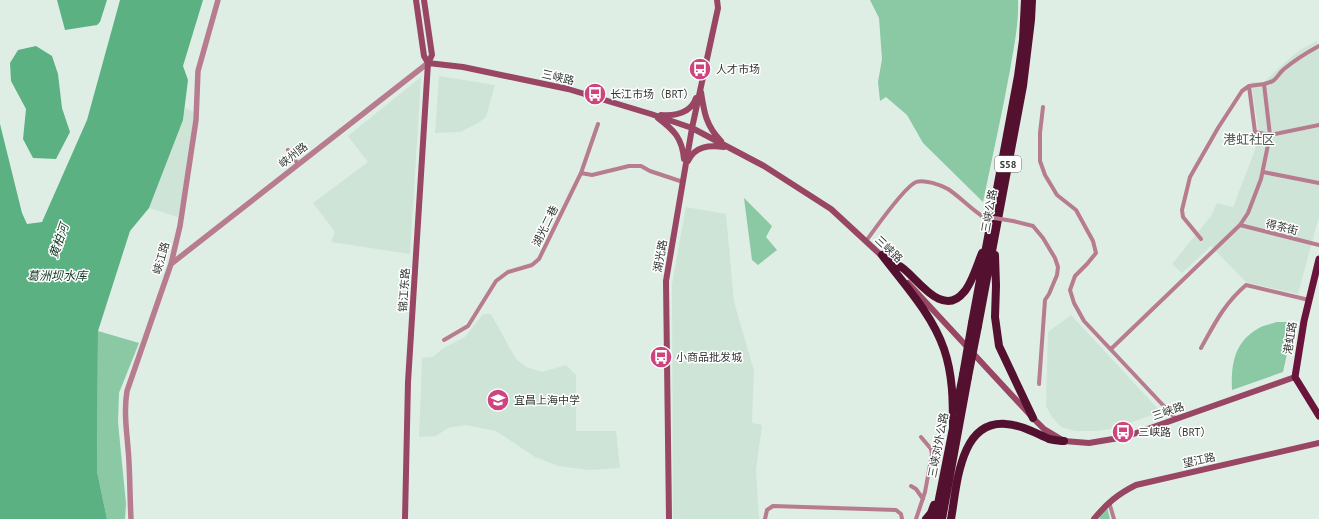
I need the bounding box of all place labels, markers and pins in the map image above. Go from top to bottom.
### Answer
bus stop icon: 人才市场 [687,56,713,82]
place label: 人才市场 [716,62,760,76]
bus stop icon: 长江市场（BRT） [582,81,608,107]
place label: 长江市场（BRT） [610,87,694,101]
bus stop icon: 小商品批发城 [648,344,674,370]
place label: 小商品批发城 [676,350,742,364]
school or university icon: 宜昌上海中学 [485,387,511,413]
place label: 宜昌上海中学 [514,393,580,407]
bus stop icon: 三峡路（BRT） [1110,419,1136,445]
place label: 三峡路（BRT） [1138,425,1211,439]

